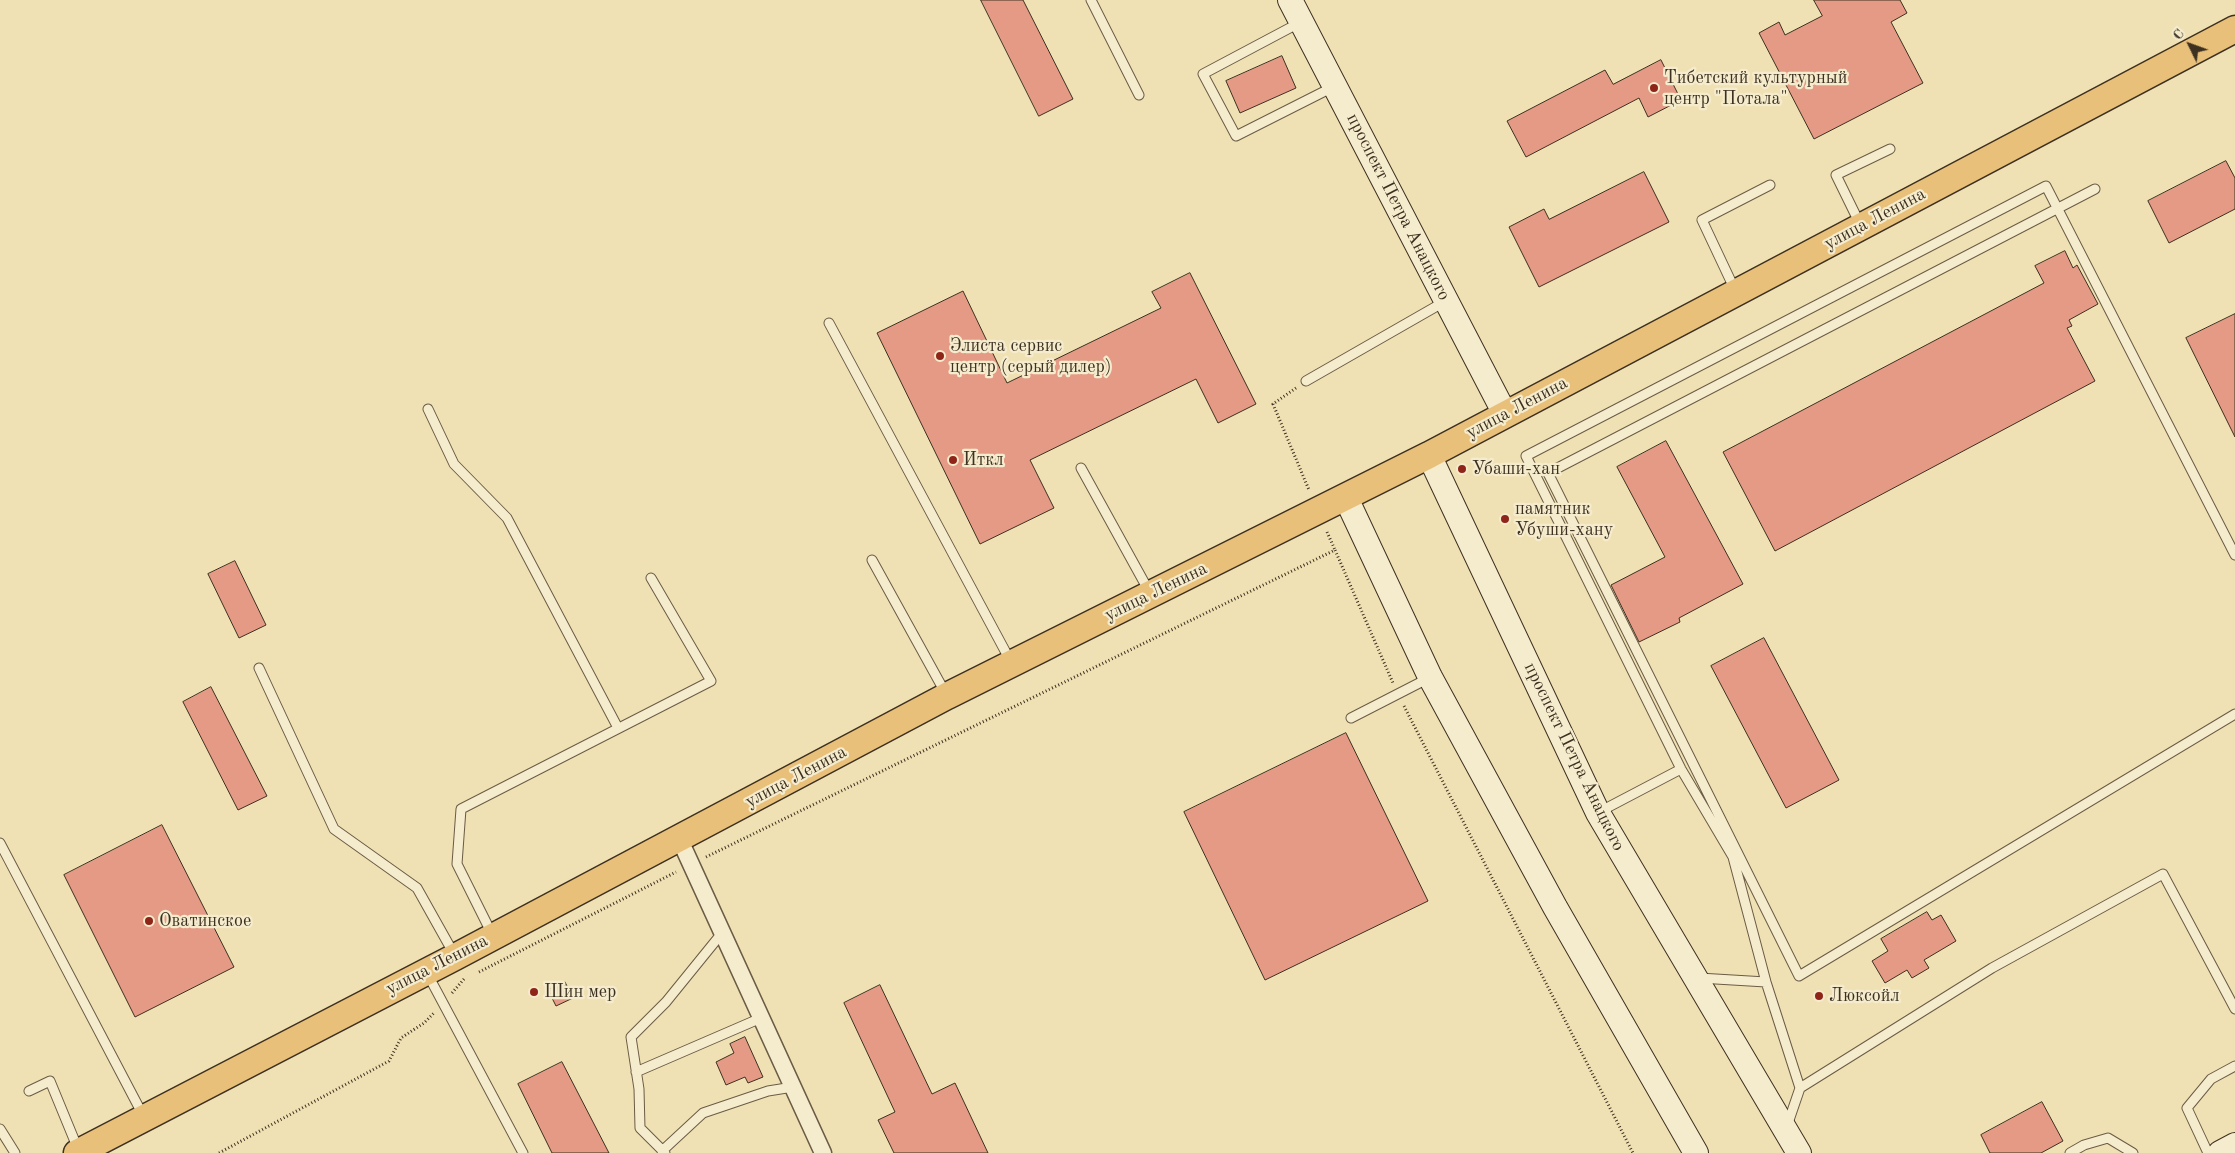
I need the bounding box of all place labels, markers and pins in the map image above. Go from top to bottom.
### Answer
place label: Тибетский культурный центр "Потала" [1664,67,1847,110]
marker: Тибетский культурный центр "Потала" [1648,82,1660,94]
place label: Элиста сервис центр (серый дилер) [950,335,1111,378]
marker: Элиста сервис центр (серый дилер) [934,350,946,362]
place label: Иткл [963,449,1003,471]
marker: Иткл [947,454,959,466]
place label: Убаши-хан [1472,458,1560,480]
marker: Убаши-хан [1456,463,1468,475]
place label: памятник Убуши-хану [1515,498,1613,540]
marker: памятник Убуши-хану [1499,513,1511,525]
place label: Оватинское [159,910,251,932]
marker: Оватинское [143,915,155,927]
place label: Шин мер [544,981,616,1003]
place label: Люксойл [1829,985,1900,1007]
marker: Шин мер [528,986,540,998]
marker: Люксойл [1813,990,1825,1002]

